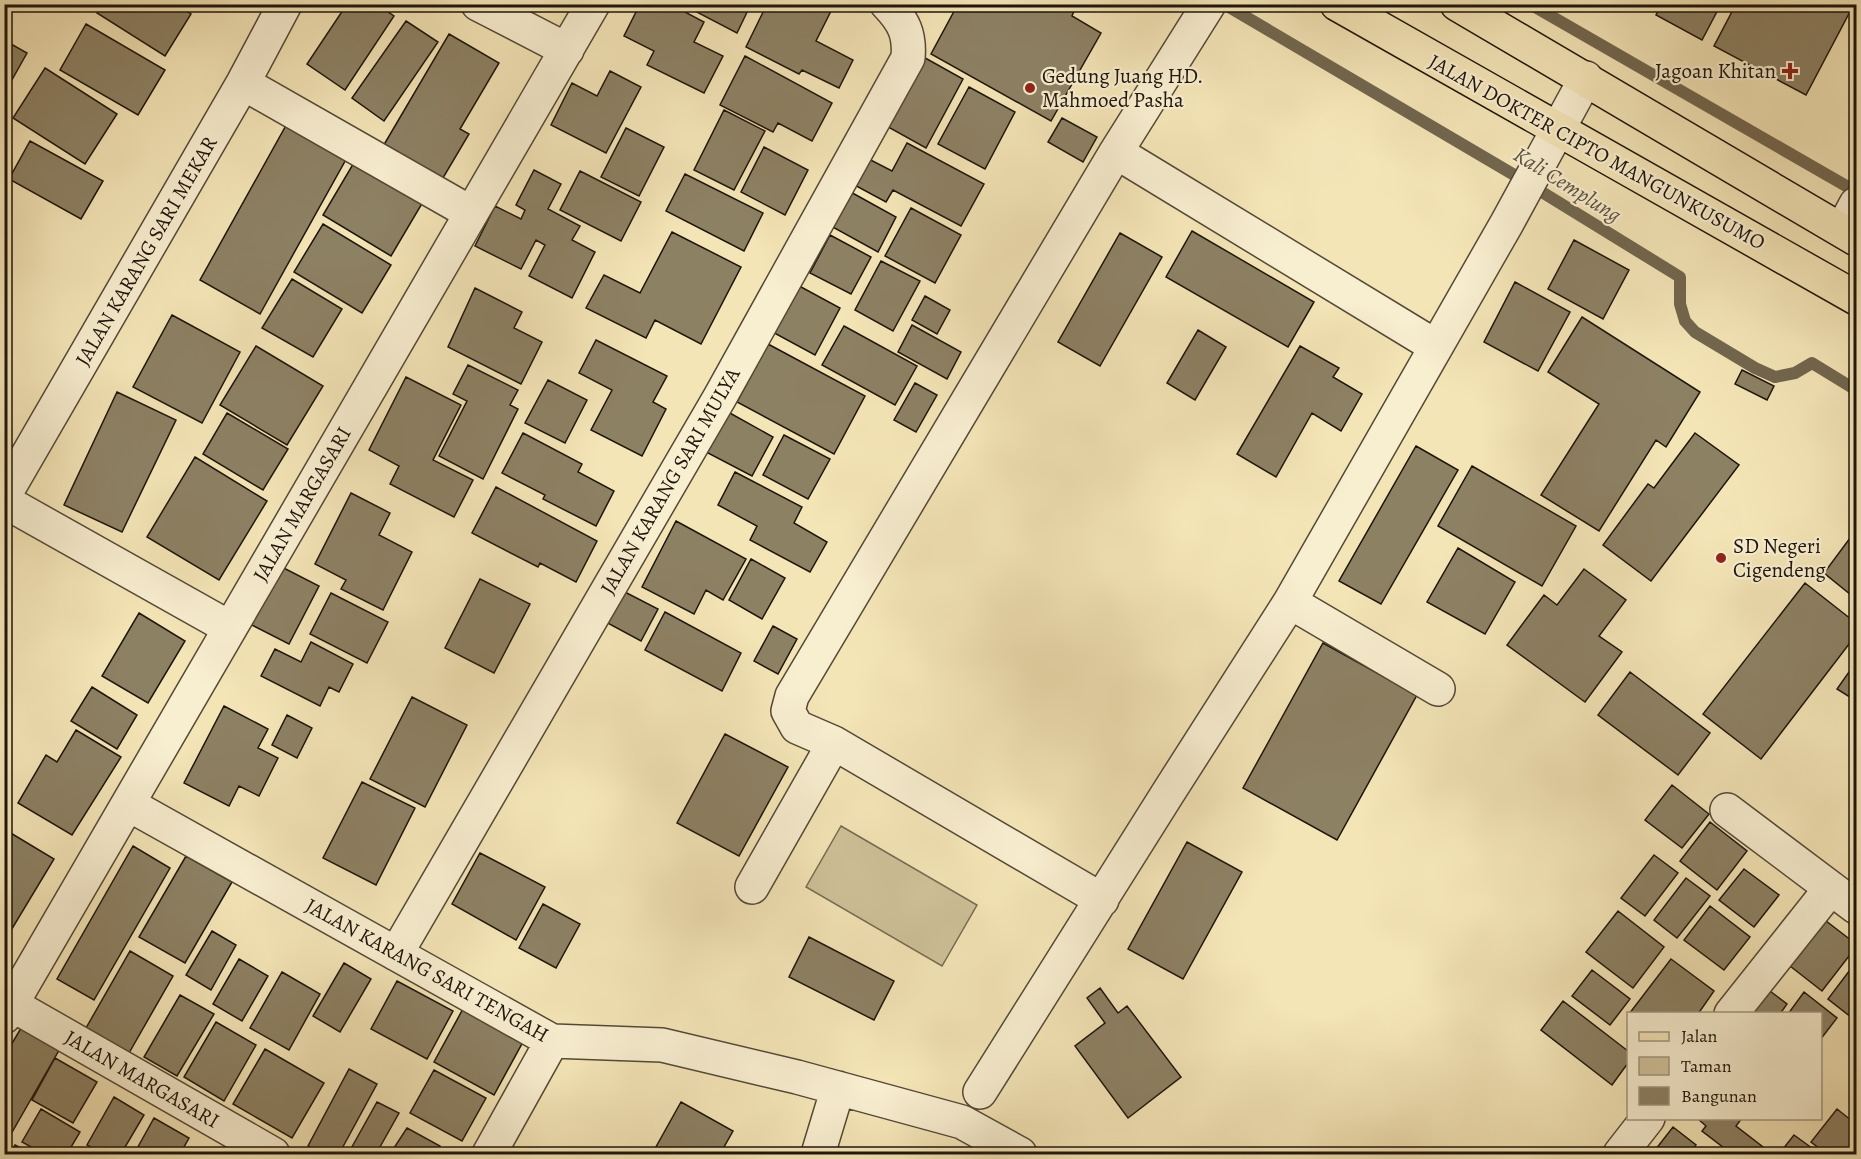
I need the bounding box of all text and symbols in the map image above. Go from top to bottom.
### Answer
street label: JALAN DOKTER CIPTO MANGUNKUSUMO [1424,47,1770,257]
place label: Jagoan Khitan [1655,57,1776,85]
place label: Gedung Juang HD. Mahmoed Pasha [1042,62,1203,114]
marker: Jagoan Khitan [1781,62,1799,80]
marker: Gedung Juang HD. Mahmoed Pasha [1023,81,1037,95]
street label: JALAN KARANG SARI MEKAR [69,131,224,371]
water label: Kali Cemplung [1508,140,1627,230]
street label: JALAN KARANG SARI MULYA [593,362,747,600]
street label: JALAN MARGASARI [246,421,358,587]
place label: SD Negeri Cigendeng [1733,532,1826,584]
marker: SD Negeri Cigendeng [1714,551,1728,565]
street label: JALAN KARANG SARI TENGAH [300,891,554,1049]
legend [1627,1012,1822,1120]
street label: JALAN MARGASARI [59,1023,225,1135]
text: Jalan [1681,1024,1718,1048]
text: Taman [1681,1054,1732,1078]
text: Bangunan [1681,1084,1757,1108]

